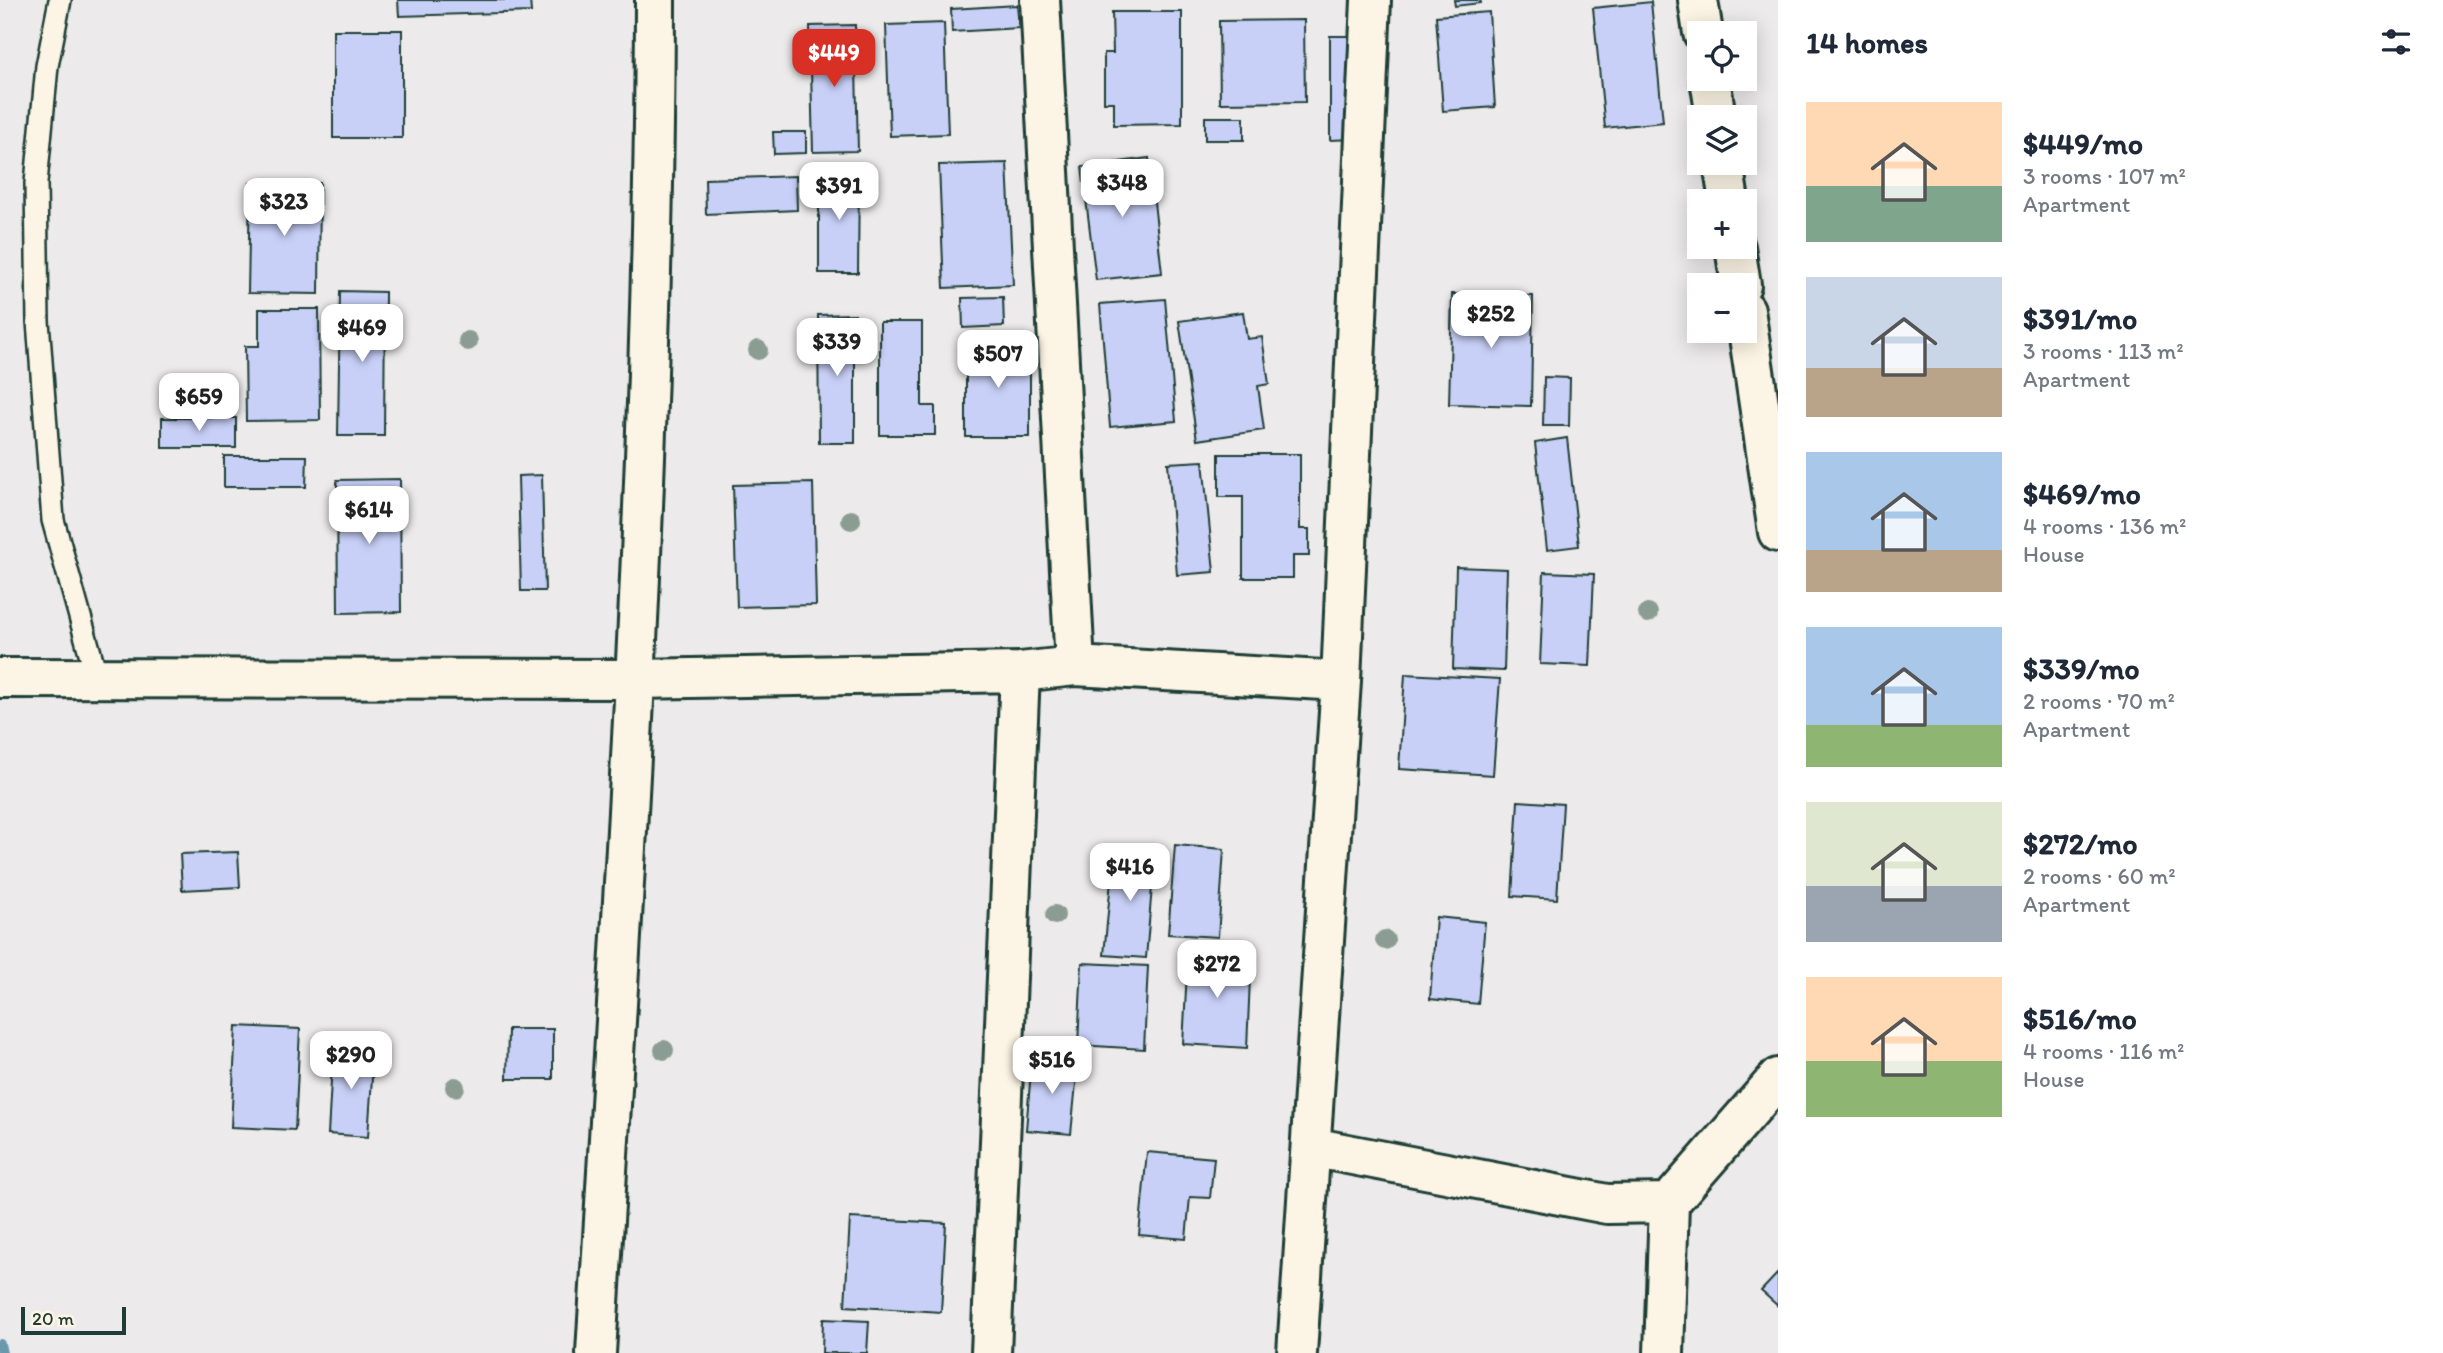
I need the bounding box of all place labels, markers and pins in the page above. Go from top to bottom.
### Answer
pin: $449 [793,29,875,89]
pin: $348 [1081,160,1163,219]
pin: $391 [798,162,880,222]
pin: $323 [243,178,325,238]
pin: $252 [1450,290,1532,350]
pin: $469 [321,304,403,364]
pin: $339 [796,318,878,378]
pin: $507 [957,330,1039,390]
pin: $659 [158,374,240,433]
pin: $614 [328,486,410,546]
pin: $416 [1089,844,1171,903]
pin: $272 [1176,940,1258,1000]
pin: $290 [310,1032,392,1091]
pin: $516 [1011,1036,1093,1096]

